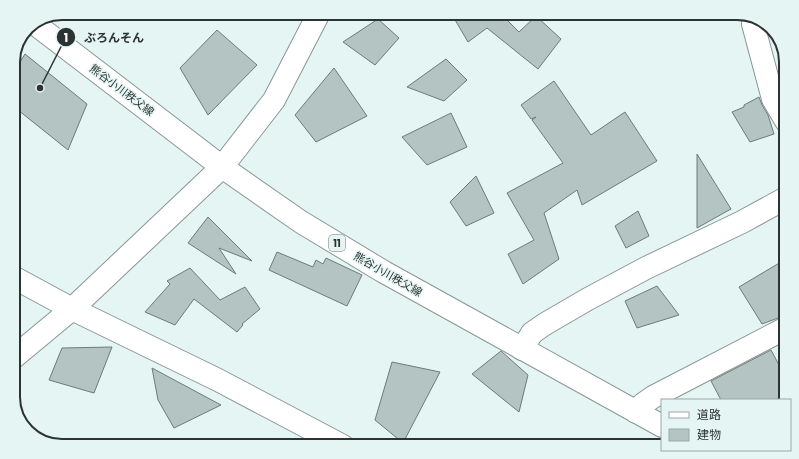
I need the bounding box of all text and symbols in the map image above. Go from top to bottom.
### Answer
callout: ぶろんそん [56,25,152,49]
text: 1 [64,29,68,46]
text: ぶろんそん [84,29,144,46]
street label: 熊谷小川秩父線 [86,60,158,120]
road number: 11 [329,235,345,251]
street label: 熊谷小川秩父線 [351,248,425,300]
legend [661,399,791,451]
text: 道路 [697,406,721,423]
text: 建物 [697,426,721,443]

